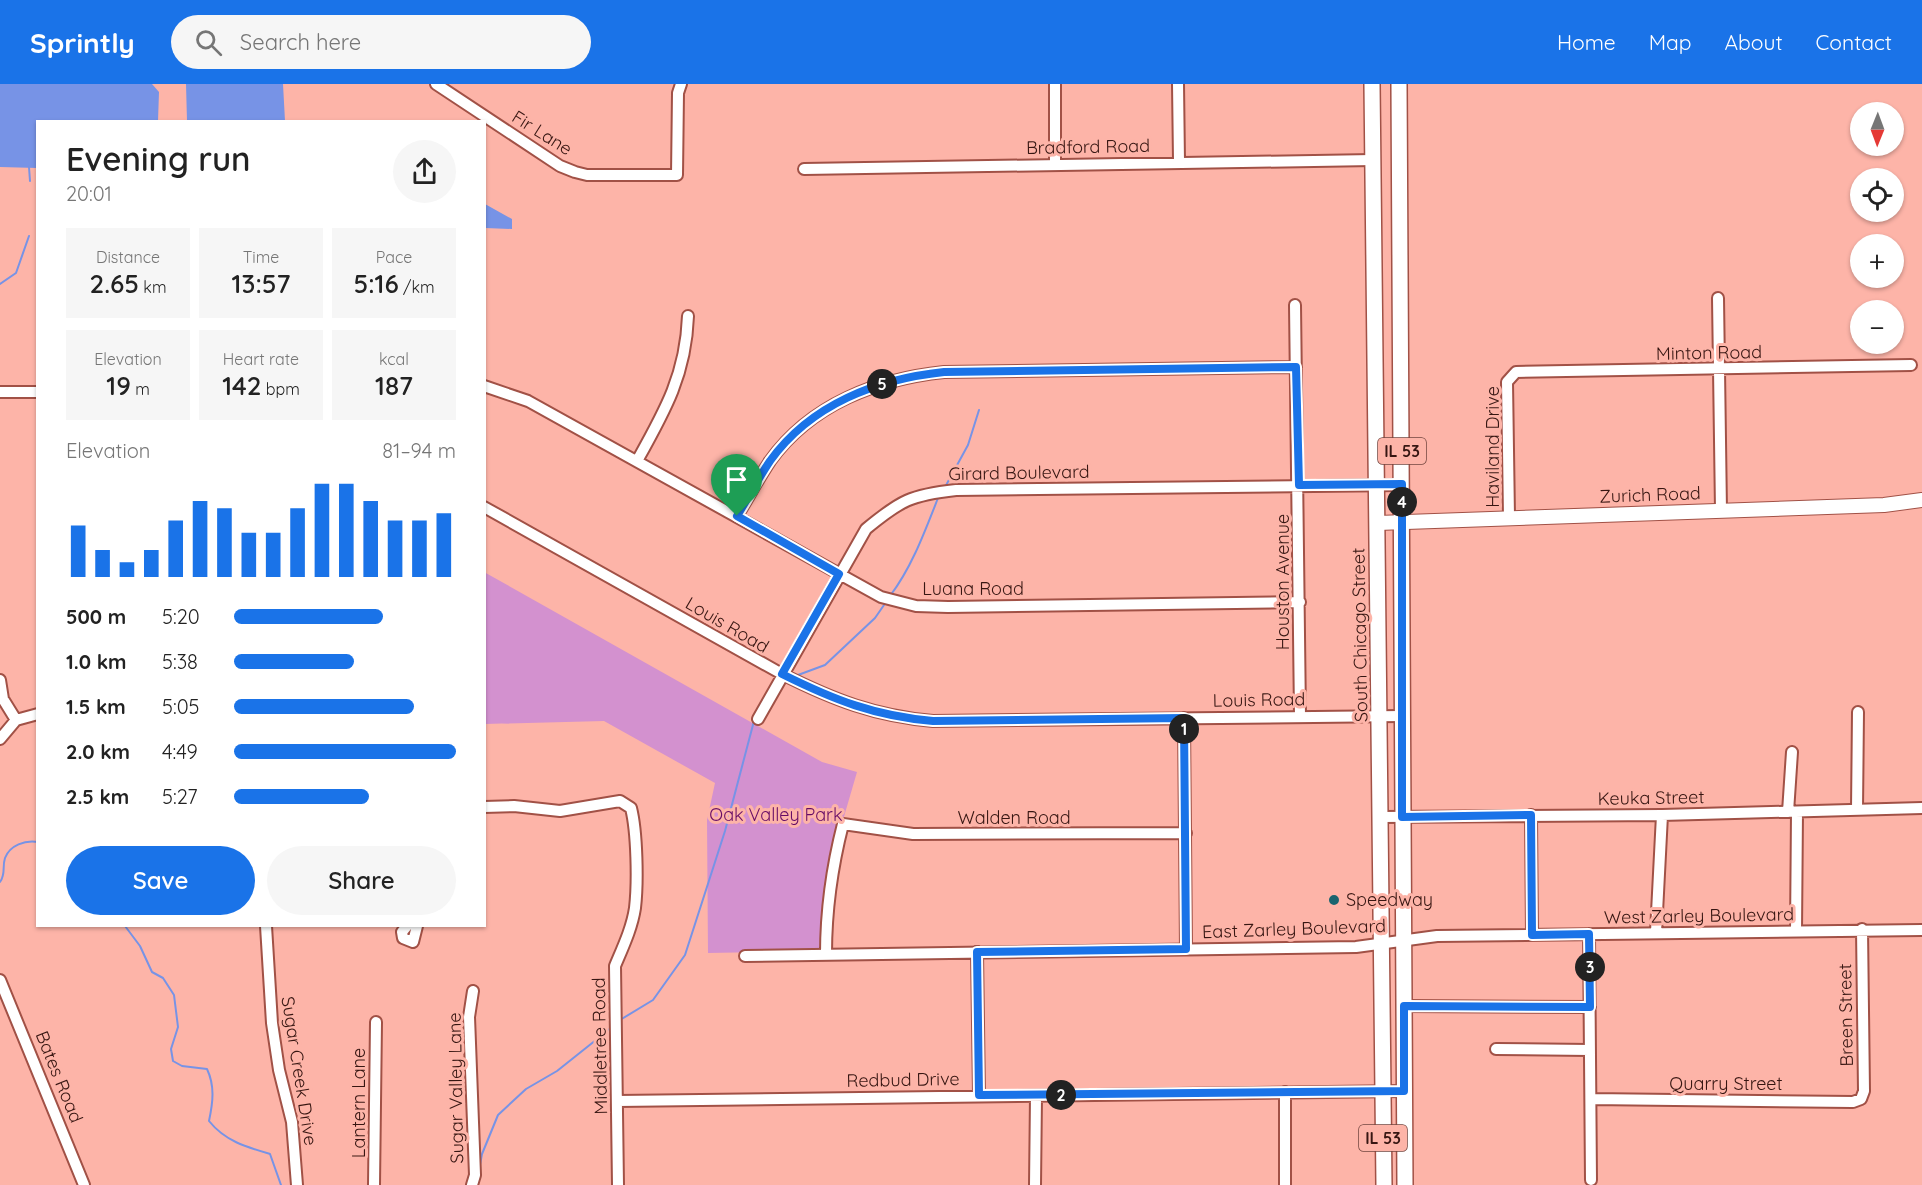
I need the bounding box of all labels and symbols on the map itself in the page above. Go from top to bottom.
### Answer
north arrow [1850,102,1904,156]
street label: Fir Lane [508,105,577,160]
street label: Bradford Road [1026,134,1150,159]
street label: Minton Road [1656,340,1762,365]
pin: 5 [867,369,897,399]
street label: Haviland Drive [1481,386,1504,508]
road number: IL 53 [1378,438,1426,464]
pin [711,454,762,516]
street label: Girard Boulevard [948,460,1090,485]
street label: Zurich Road [1599,481,1701,508]
pin: 4 [1387,487,1417,517]
street label: Houston Avenue [1271,514,1294,650]
street label: South Chicago Street [1346,548,1373,722]
street label: Luana Road [922,577,1024,600]
street label: Louis Road [681,591,773,658]
street label: Louis Road [1213,687,1305,712]
pin: 1 [1169,714,1199,744]
street label: Keuka Street [1597,785,1705,810]
park label: Oak Valley Park [709,803,843,826]
street label: Walden Road [957,806,1071,829]
place label: Speedway [1346,888,1433,911]
marker: Speedway [1327,893,1341,907]
street label: West Zarley Boulevard [1604,902,1794,929]
street label: East Zarley Boulevard [1202,914,1386,943]
pin: 3 [1575,952,1605,982]
street label: Breen Street [1833,963,1858,1067]
street label: Middletree Road [587,977,612,1115]
street label: Sugar Creek Drive [276,995,323,1147]
street label: Sugar Valley Lane [443,1012,468,1164]
street label: Bates Road [31,1028,88,1126]
street label: Lantern Lane [347,1048,370,1158]
street label: Redbud Drive [846,1067,960,1092]
street label: Quarry Street [1669,1072,1783,1095]
pin: 2 [1046,1080,1076,1110]
road number: IL 53 [1359,1125,1407,1151]

